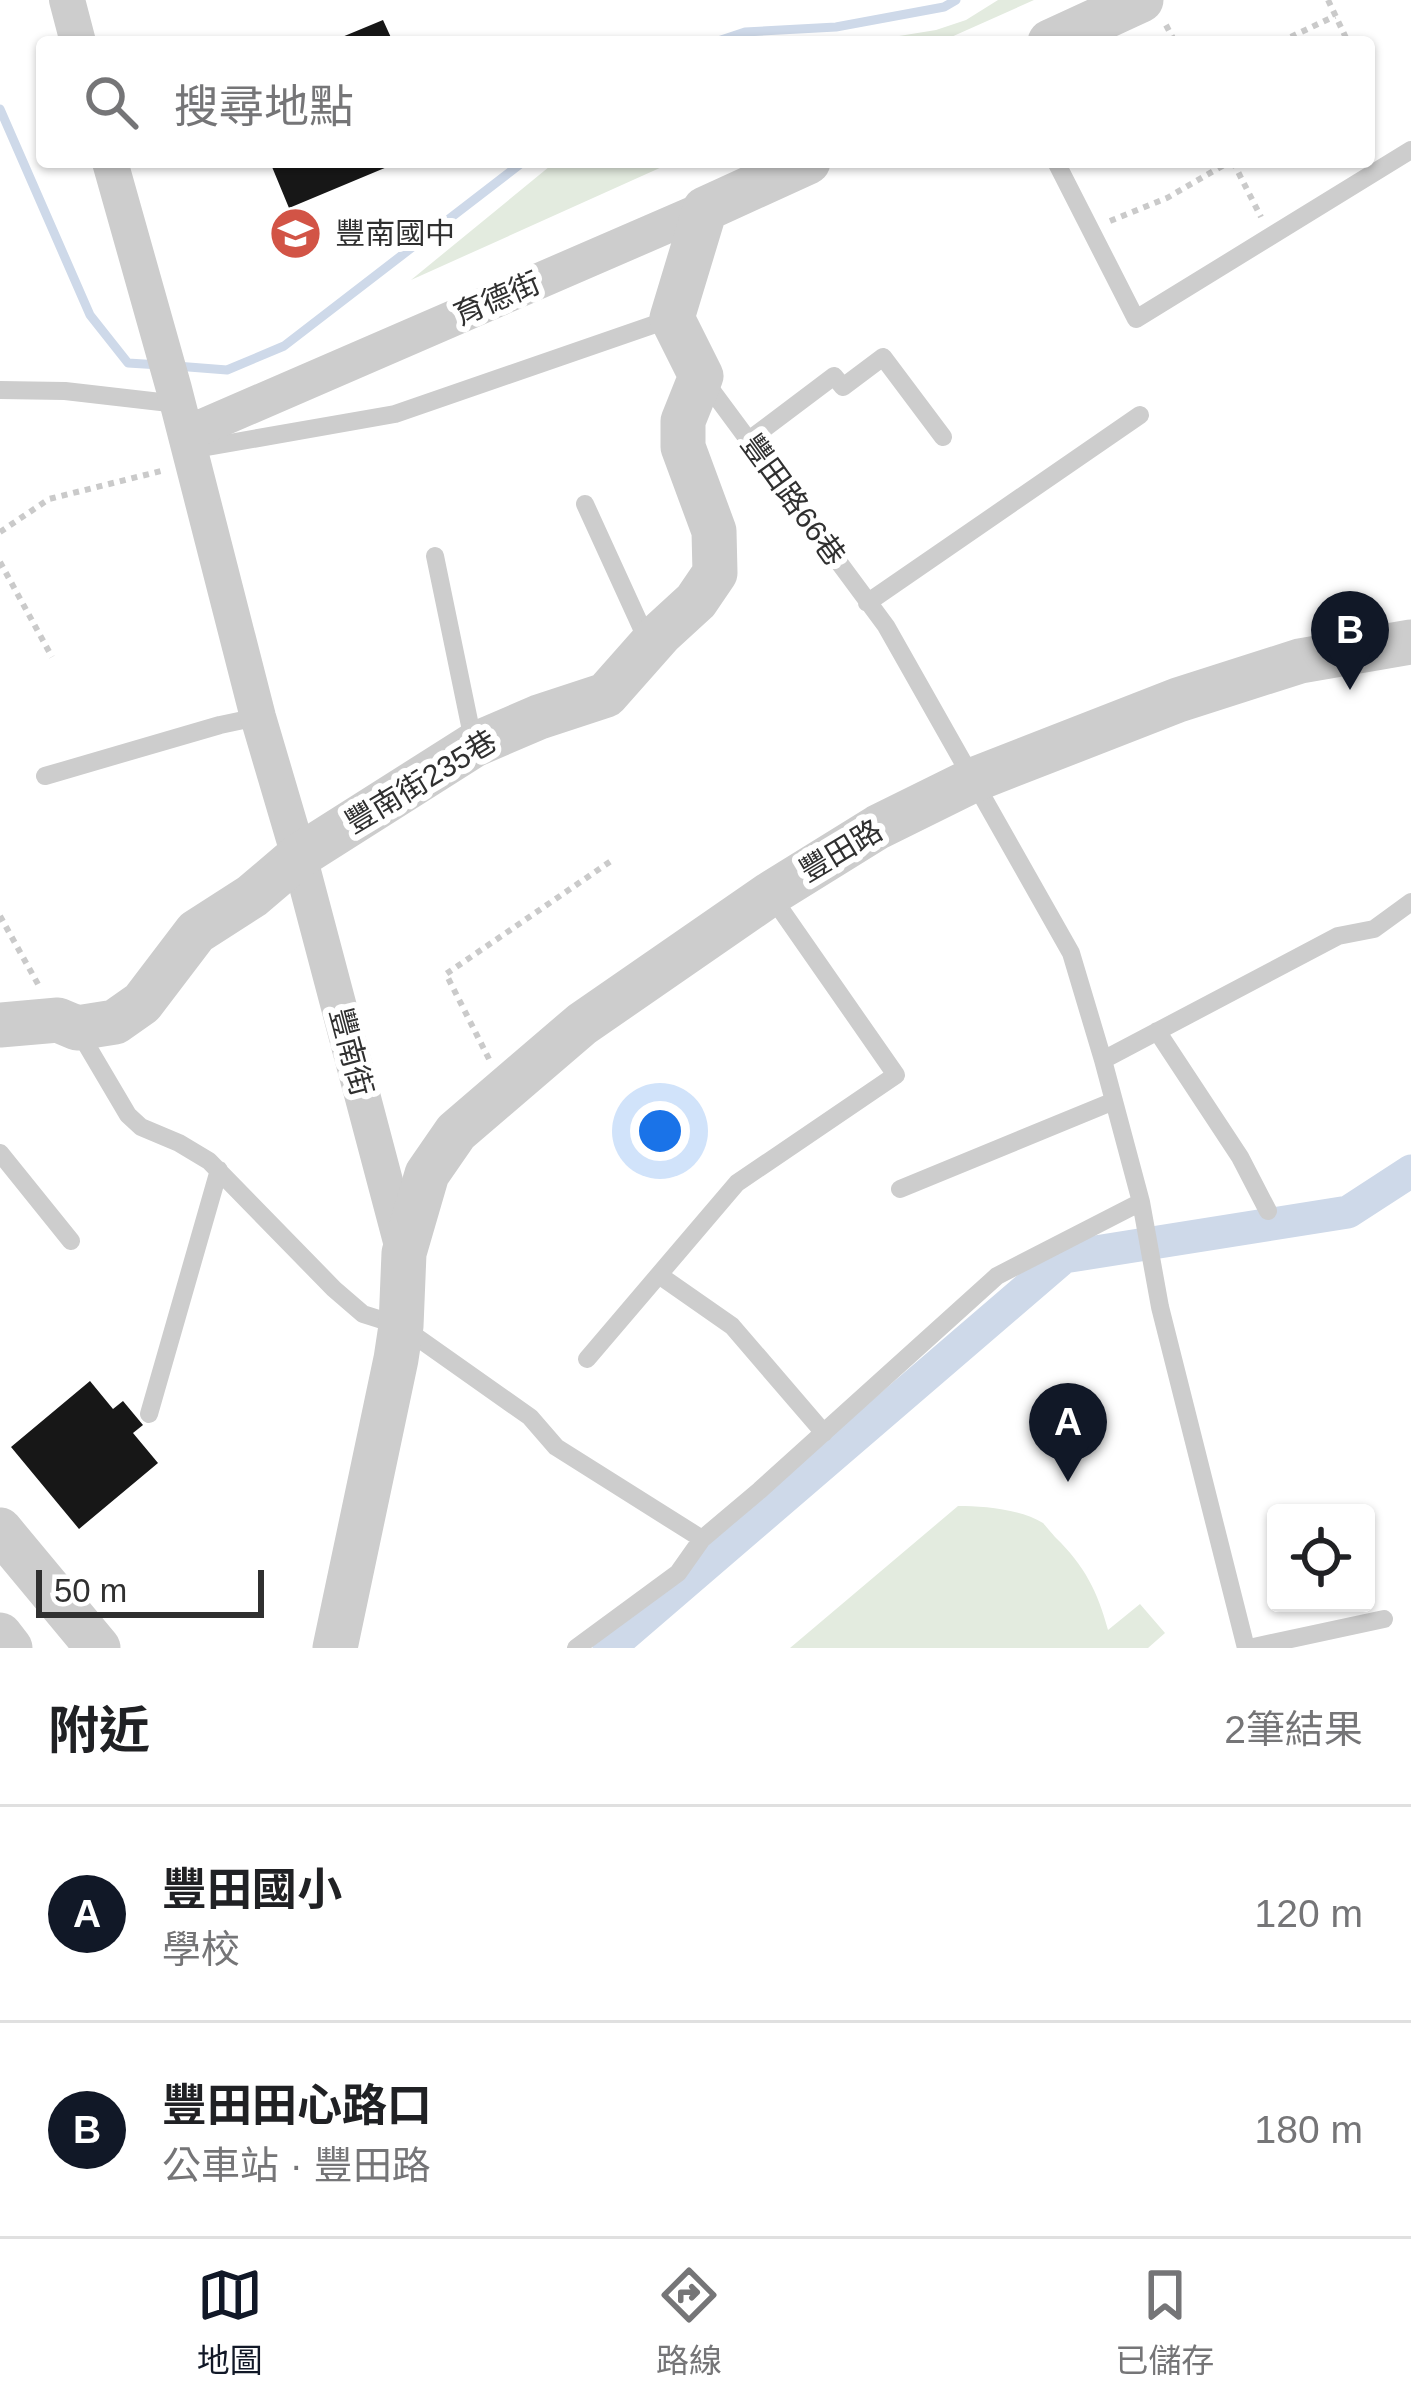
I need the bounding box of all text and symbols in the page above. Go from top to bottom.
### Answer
search box [36,36,1375,168]
icon: search [78,69,144,135]
text: 搜尋地點 [174,81,354,132]
school or university icon: 豐南國中 [268,206,324,262]
place label: 豐南國中 [335,217,455,250]
street label: 育德街 [449,266,545,331]
street label: 豐田路66巷 [735,428,852,571]
pin: B [1311,591,1389,690]
street label: 豐南街235巷 [339,724,502,840]
street label: 豐田路 [794,813,888,888]
street label: 豐南街 [324,1004,379,1100]
your location [630,1101,690,1161]
pin: A [1029,1383,1107,1482]
map controls [1267,1504,1375,1612]
button: locate [1267,1504,1375,1612]
scale bar [36,1564,264,1617]
text: 50 m [54,1572,127,1609]
text: 附近 [48,1702,150,1759]
text: 2筆結果 [1224,1708,1363,1751]
text: 豐田國小 [162,1864,342,1915]
text: A [73,1892,101,1935]
text: 120 m [1255,1892,1363,1935]
text: 學校 [162,1928,240,1971]
text: 豐田田心路口 [162,2080,432,2131]
text: B [73,2108,101,2151]
text: 180 m [1255,2108,1363,2151]
text: 公車站 · 豐田路 [162,2144,431,2187]
tab: 地圖 [197,2262,263,2382]
tab: 路線 [656,2262,722,2382]
tab: 已儲存 [1115,2262,1214,2382]

